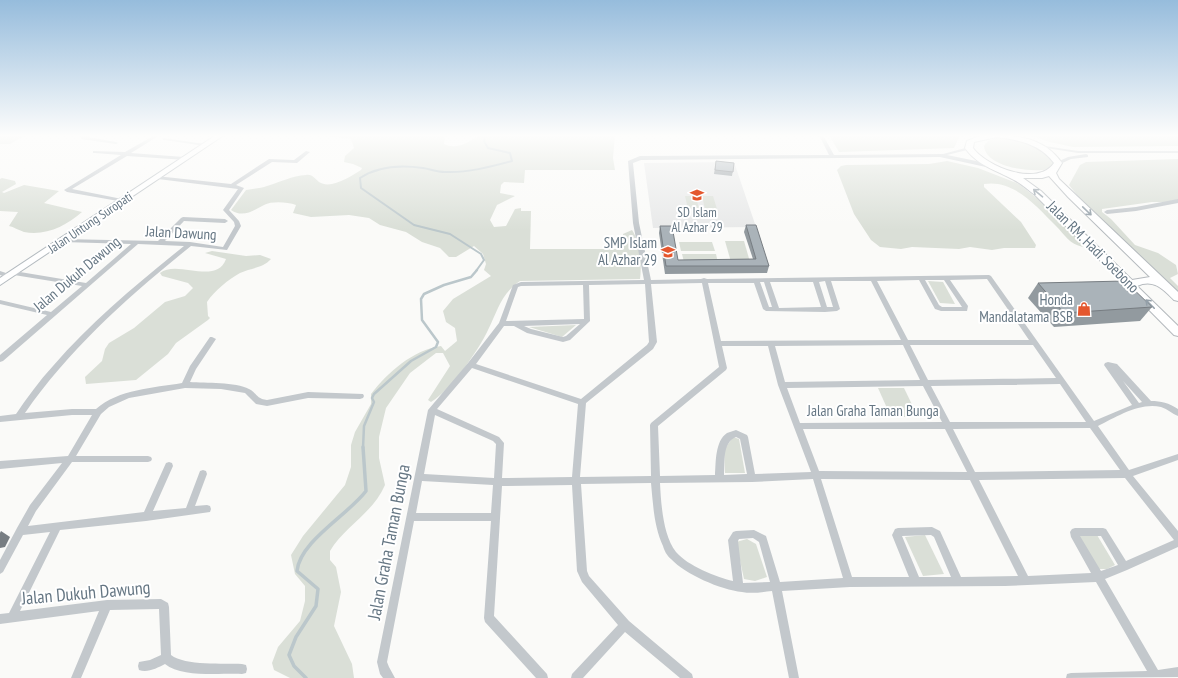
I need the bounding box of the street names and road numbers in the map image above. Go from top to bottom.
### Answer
street label: Jalan Untung Suropati [44,188,136,258]
street label: Jalan RM. Hadi Soebono [1043,196,1143,297]
street label: Jalan Dawung [144,221,217,244]
street label: Jalan Dukuh Dawung [29,232,124,316]
street label: Jalan Graha Taman Bunga [806,401,939,420]
street label: Jalan Graha Taman Bunga [362,462,415,622]
street label: Jalan Dukuh Dawung [20,575,151,610]

